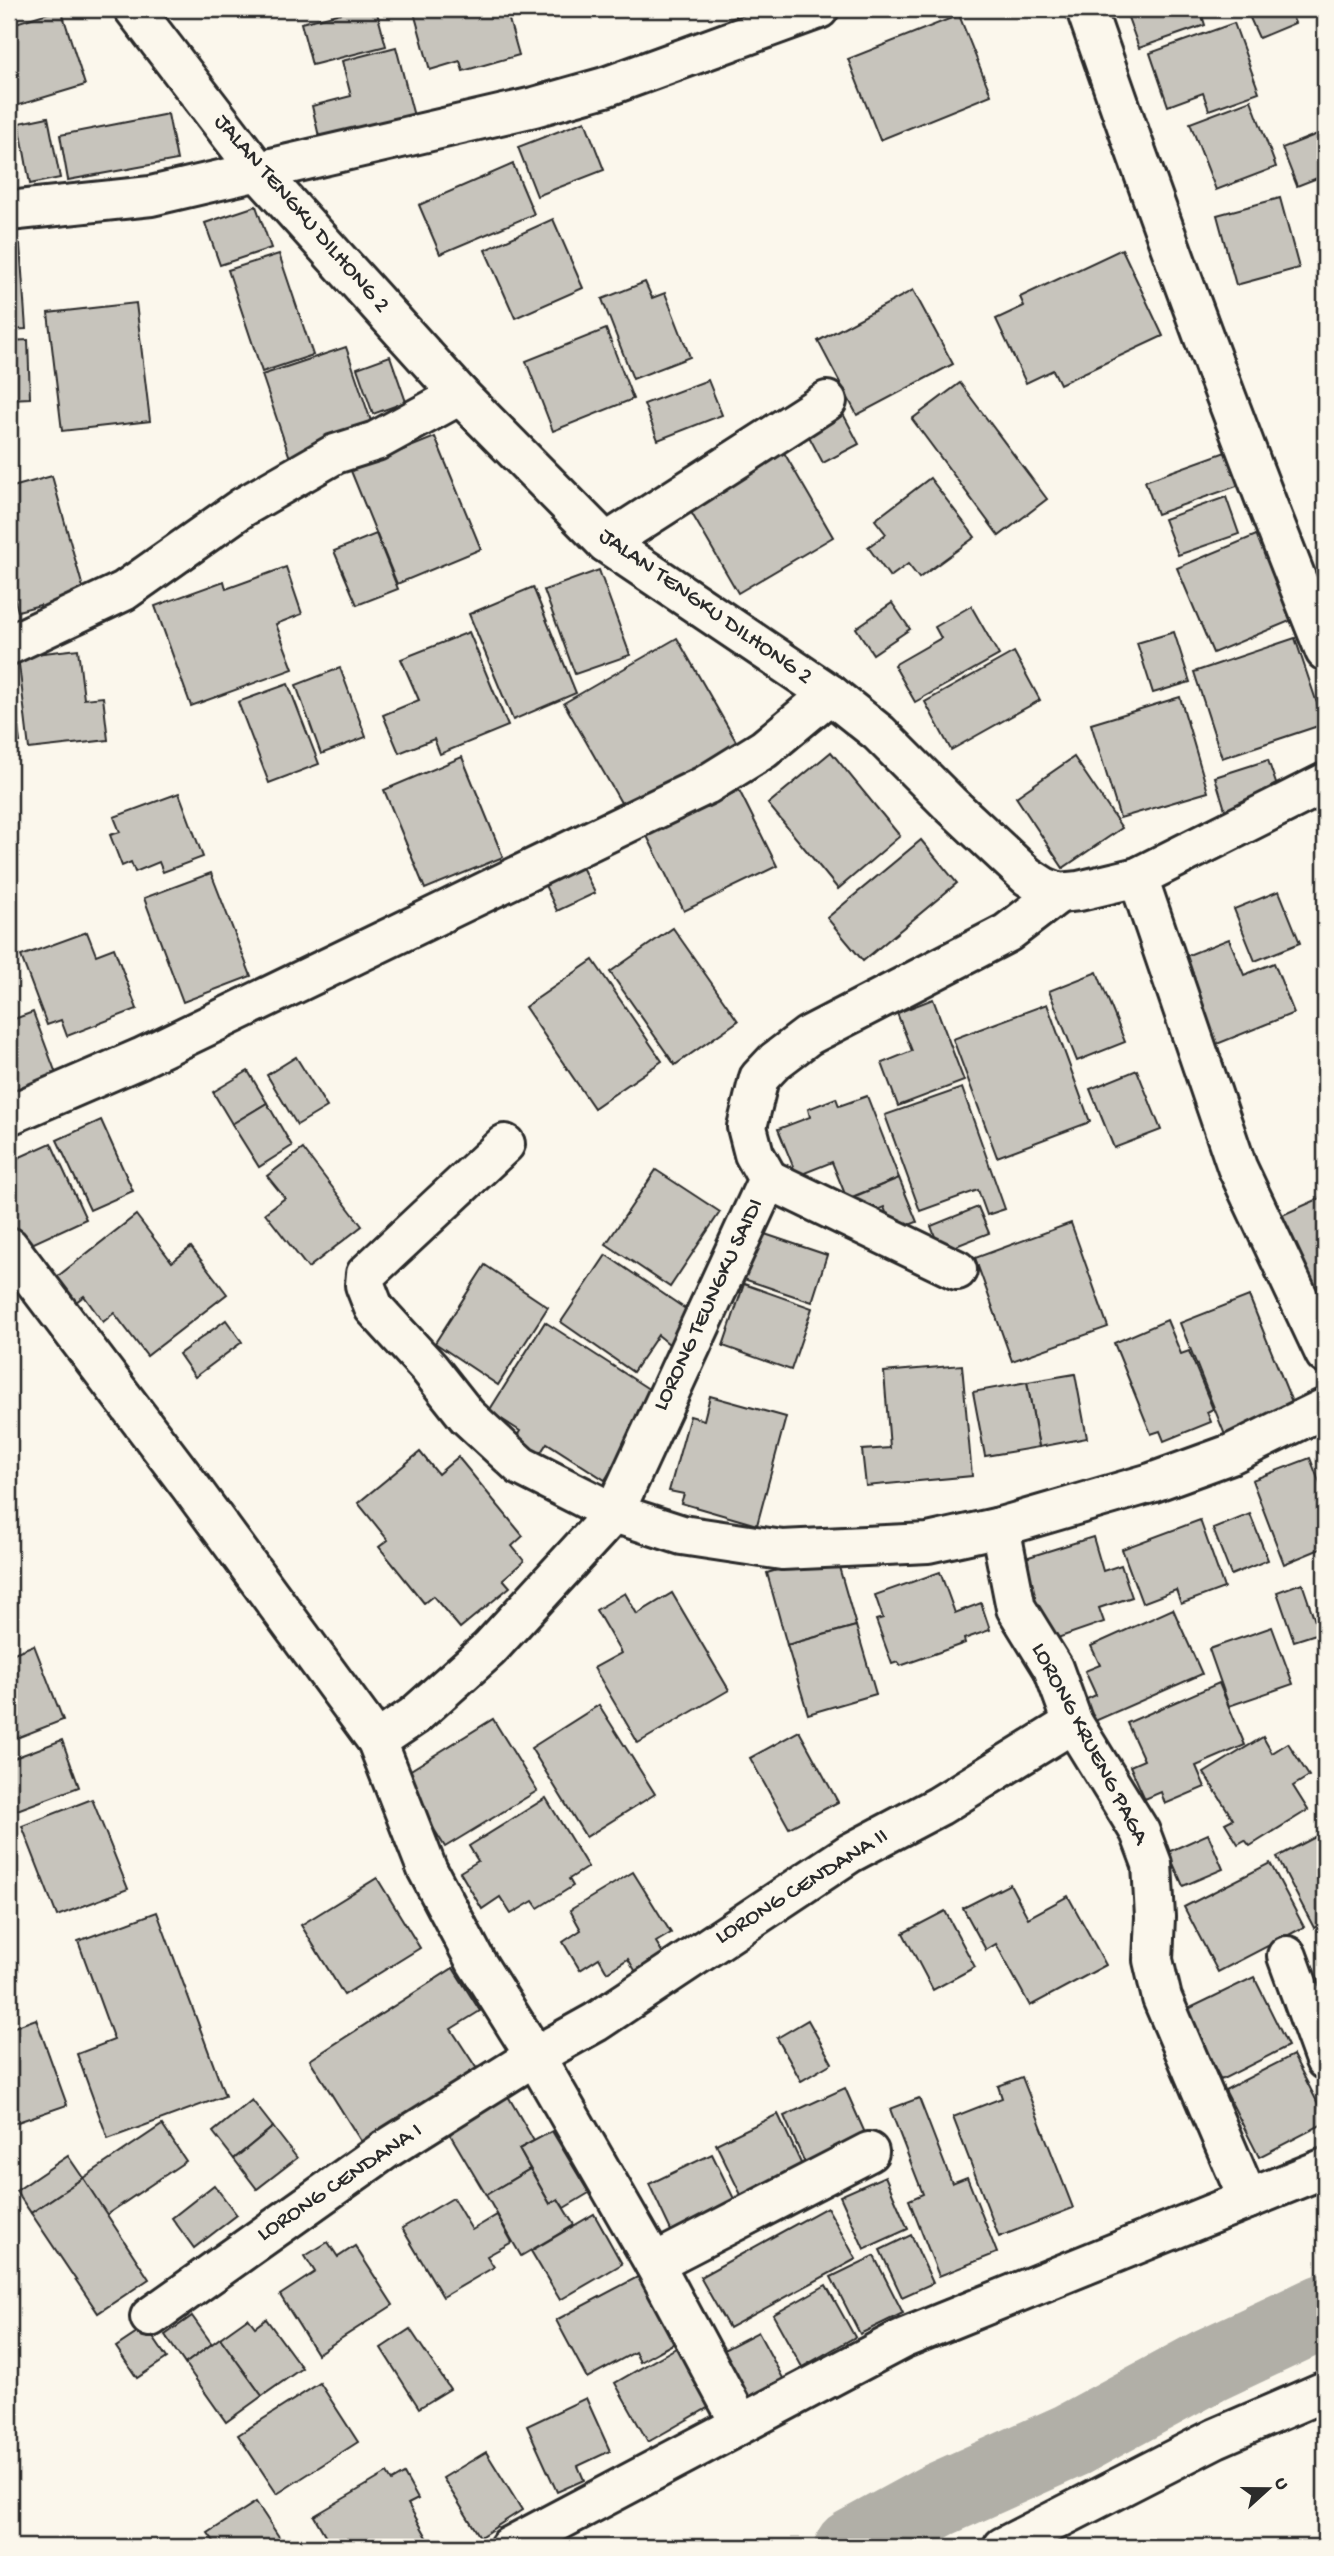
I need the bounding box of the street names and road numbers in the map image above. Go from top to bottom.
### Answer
street label: JALAN TENGKU DILHONG 2 [207,109,395,319]
street label: JALAN TENGKU DILHONG 2 [593,523,817,691]
street label: LORONG TEUNGKU SAIDI [648,1195,770,1415]
street label: LORONG KRUENG PAGA [1024,1638,1154,1851]
street label: LORONG CENDANA II [711,1823,893,1951]
street label: LORONG CENDANA I [252,2118,428,2248]

